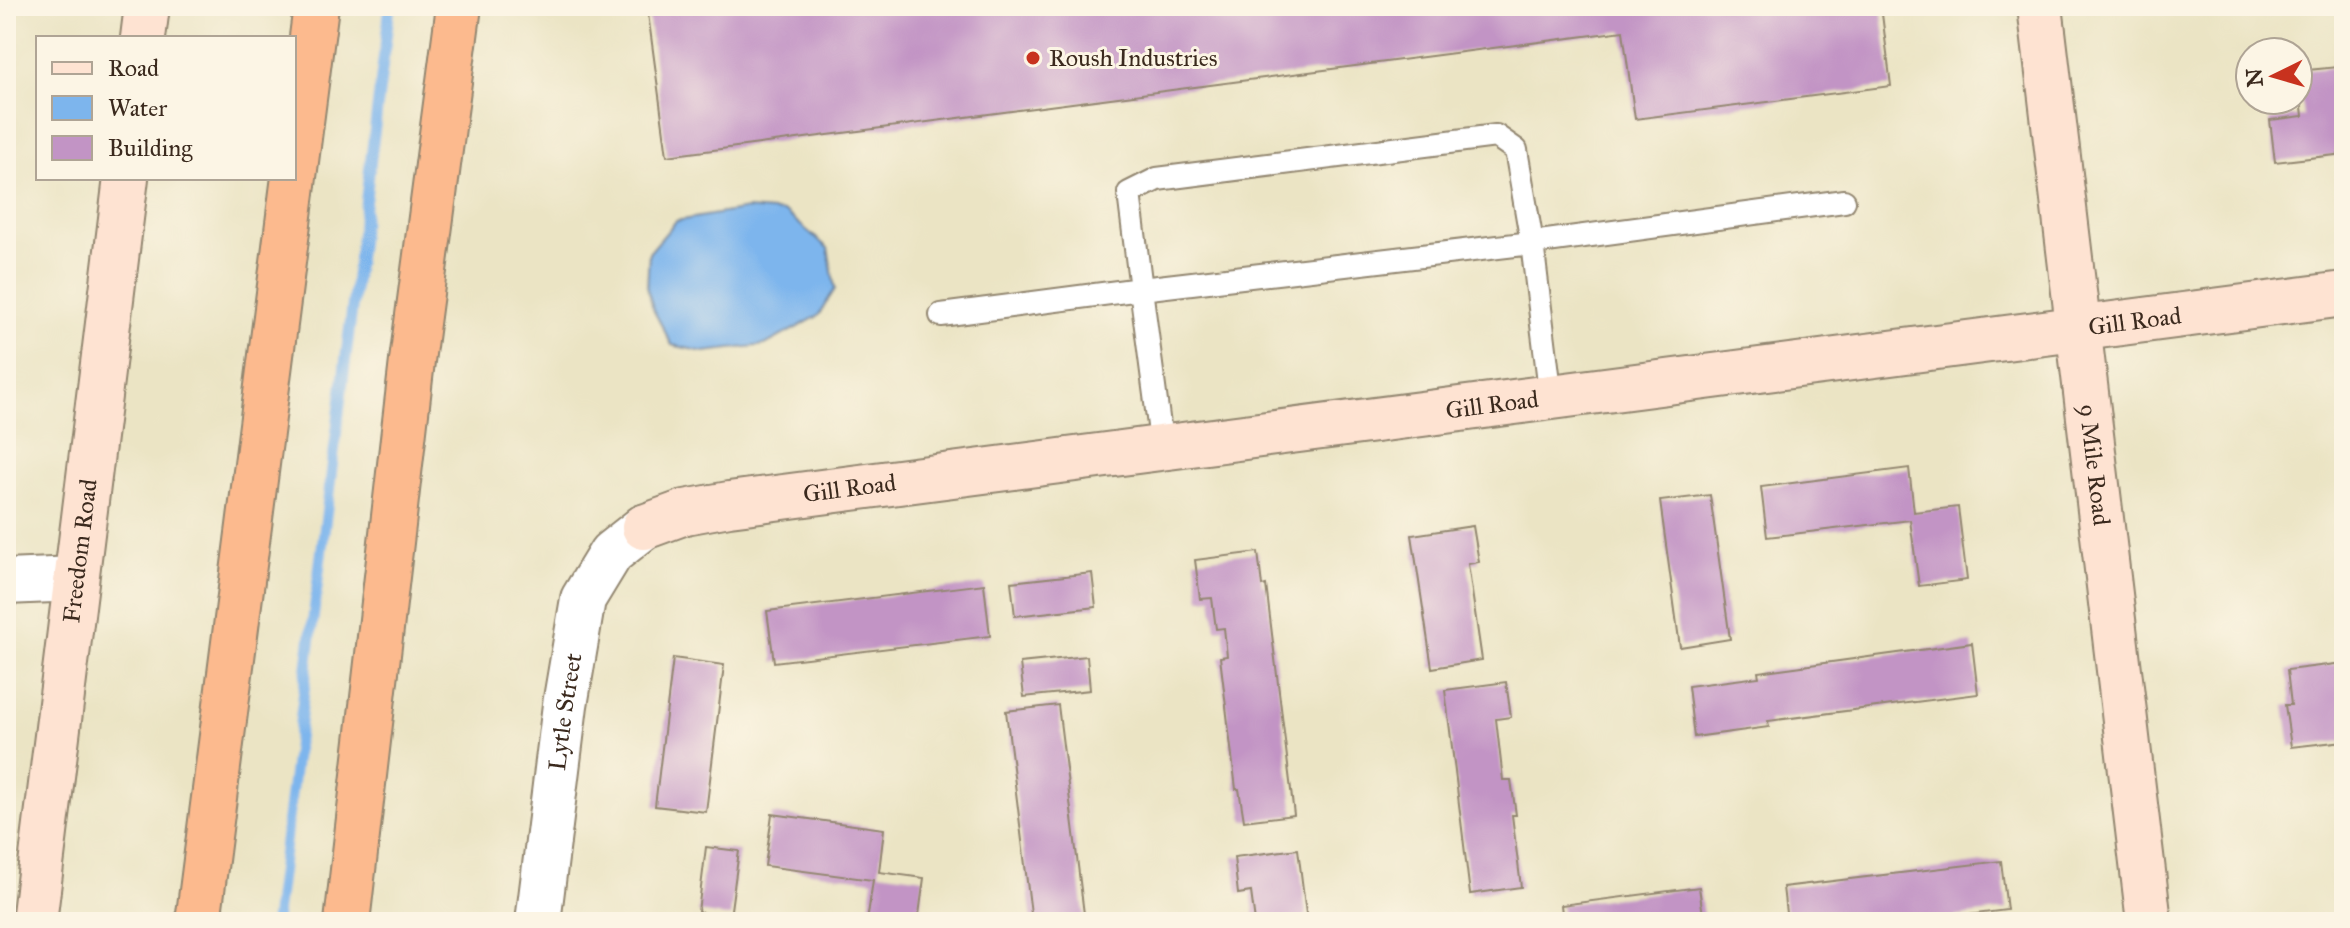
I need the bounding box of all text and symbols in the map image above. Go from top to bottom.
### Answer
legend [36,36,296,180]
north arrow [2234,36,2314,116]
place label: Roush Industries [1049,43,1218,73]
marker: Roush Industries [1024,49,1042,67]
text: Road [108,53,159,83]
text: N [2240,67,2269,88]
text: Water [108,93,167,123]
text: Building [108,133,193,163]
street label: Gill Road [2087,300,2183,342]
street label: Gill Road [1444,384,1540,426]
street label: 9 Mile Road [2072,402,2117,527]
street label: Gill Road [801,467,898,509]
street label: Freedom Road [56,477,104,624]
street label: Lytle Street [542,650,589,772]

